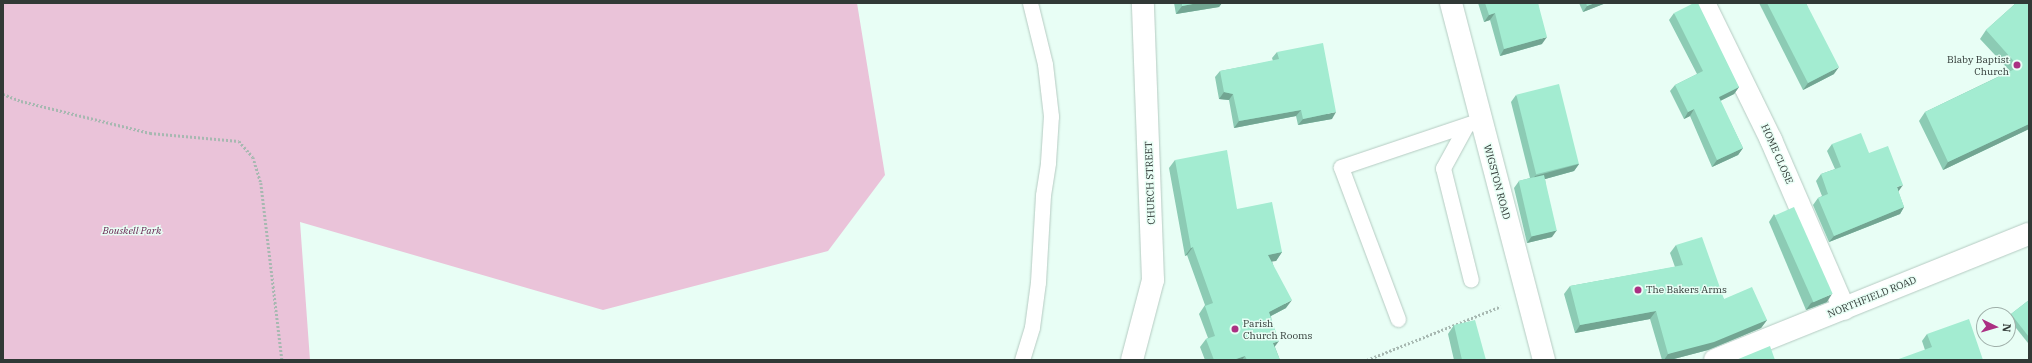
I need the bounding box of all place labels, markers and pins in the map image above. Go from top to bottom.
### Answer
place label: Blaby Baptist Church [1947,53,2009,76]
marker: Blaby Baptist Church [2012,60,2022,70]
place label: The Bakers Arms [1646,284,1727,296]
marker: The Bakers Arms [1633,285,1643,295]
place label: Parish Church Rooms [1243,317,1312,340]
marker: Parish Church Rooms [1230,324,1240,334]

